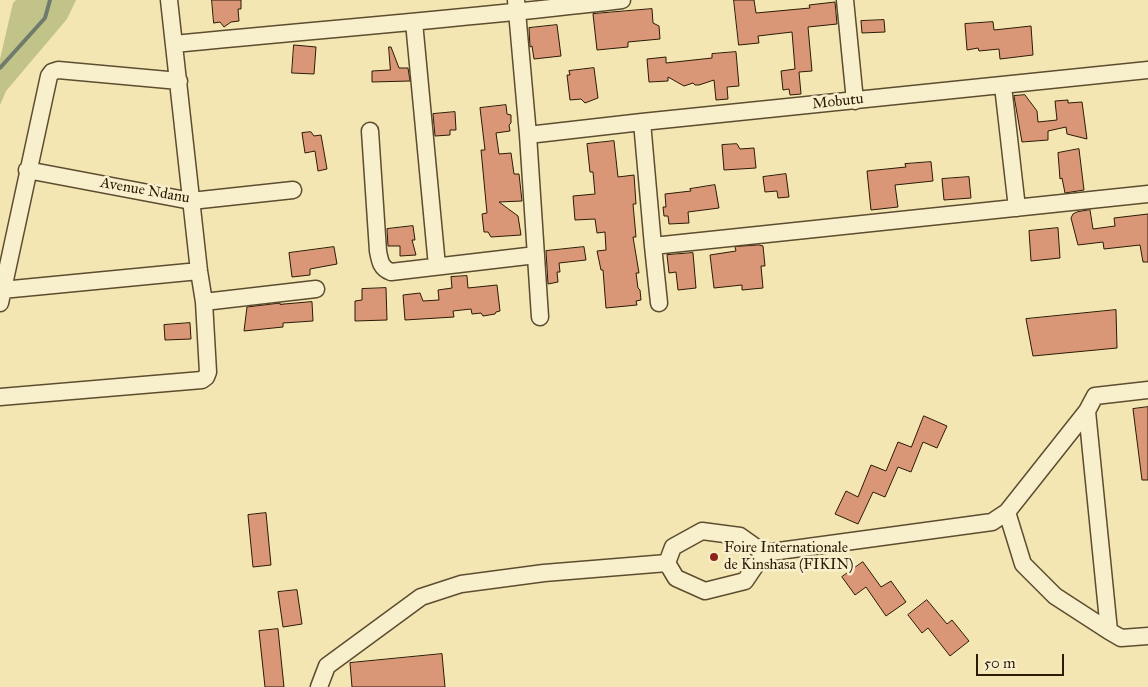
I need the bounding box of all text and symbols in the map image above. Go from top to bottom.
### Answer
street label: Mobutu [811,90,865,114]
street label: Avenue Ndanu [99,174,191,208]
place label: Foire Internationale de Kinshasa (FIKIN) [724,539,854,574]
marker: Foire Internationale de Kinshasa (FIKIN) [708,551,720,563]
scale bar [978,644,1066,676]
text: 50 m [984,654,1016,672]

